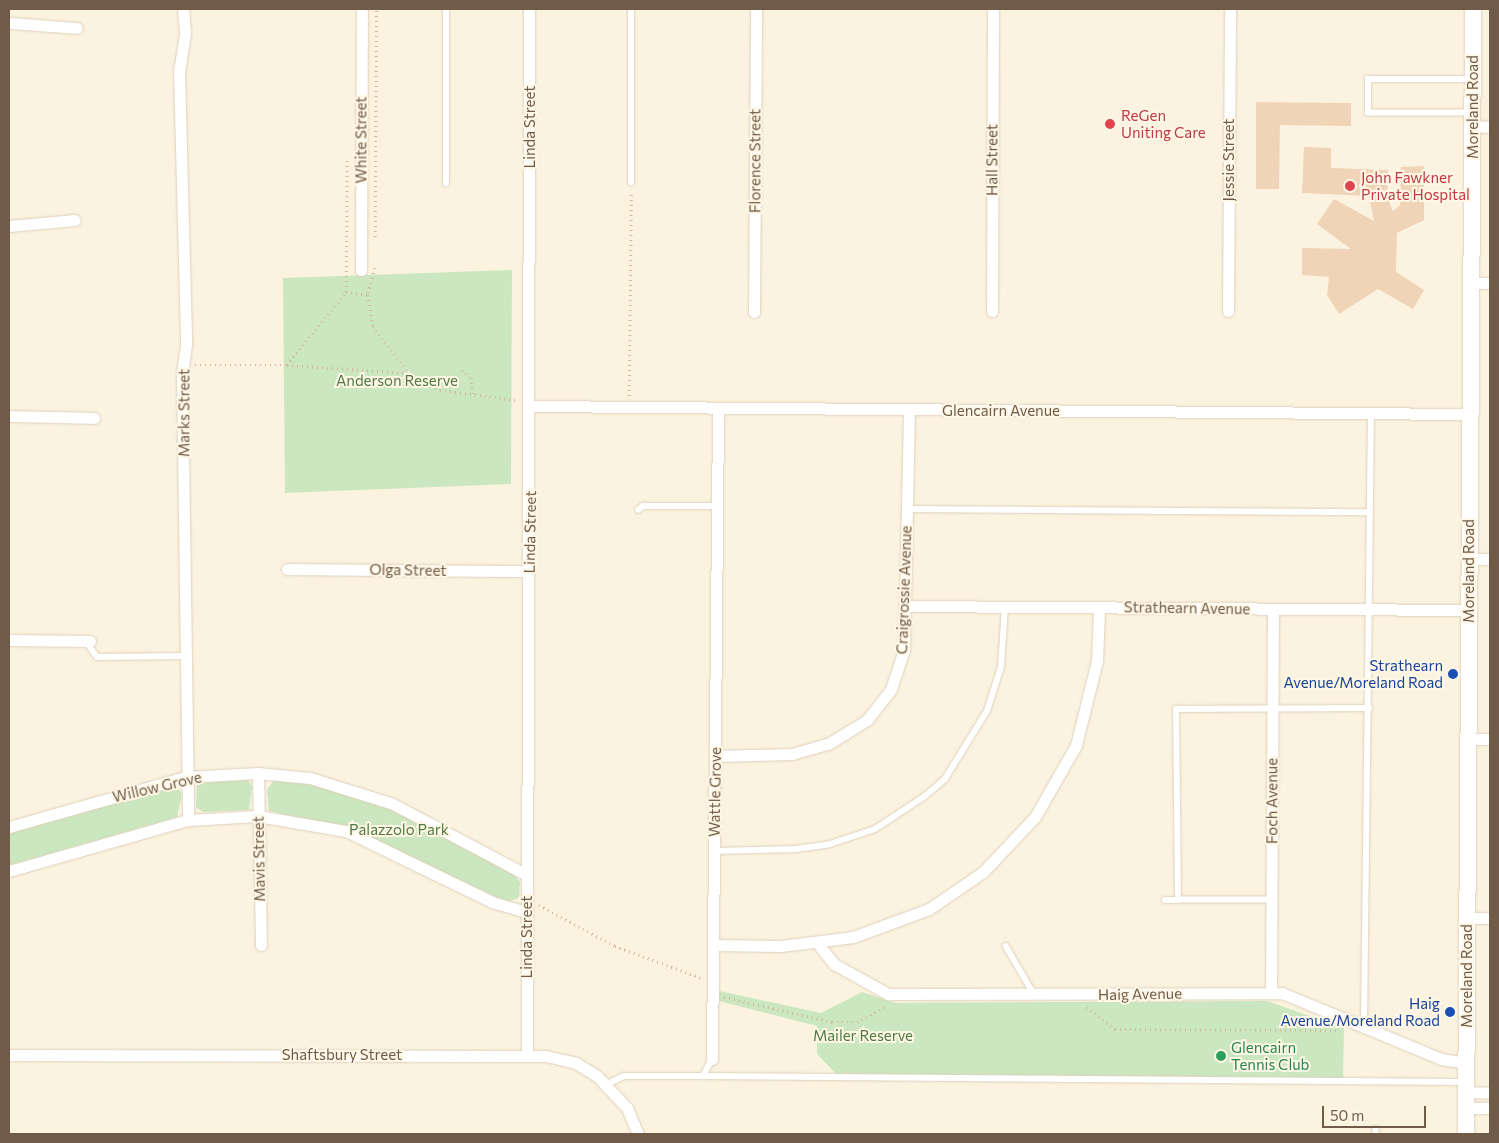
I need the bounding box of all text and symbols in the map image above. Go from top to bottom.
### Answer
street label: Moreland Road [1464,55,1482,159]
street label: Linda Street [521,86,539,168]
street label: White Street [352,97,370,183]
place label: ReGen Uniting Care [1121,106,1206,141]
street label: Florence Street [746,109,764,213]
marker: ReGen Uniting Care [1103,117,1117,131]
street label: Jessie Street [1220,119,1238,201]
street label: Hall Street [983,124,1001,196]
place label: John Fawkner Private Hospital [1361,168,1470,203]
marker: John Fawkner Private Hospital [1343,179,1357,193]
street label: Marks Street [175,369,193,457]
park label: Anderson Reserve [336,372,458,390]
street label: Glencairn Avenue [942,402,1060,420]
street label: Linda Street [520,490,540,574]
street label: Moreland Road [1460,519,1478,623]
street label: Craigrossie Avenue [893,525,915,655]
street label: Olga Street [369,560,447,580]
street label: Strathearn Avenue [1124,598,1250,618]
place label: Strathearn Avenue/Moreland Road [1283,656,1443,691]
marker: Strathearn Avenue/Moreland Road [1447,668,1459,680]
street label: Wattle Grove [705,747,725,837]
street label: Foch Avenue [1263,758,1281,844]
street label: Willow Grove [111,768,203,806]
street label: Mavis Street [249,816,269,902]
park label: Palazzolo Park [349,821,449,839]
street label: Linda Street [518,896,536,978]
street label: Moreland Road [1458,924,1476,1028]
street label: Haig Avenue [1098,984,1182,1004]
place label: Haig Avenue/Moreland Road [1280,994,1440,1029]
marker: Haig Avenue/Moreland Road [1444,1006,1456,1018]
park label: Mailer Reserve [813,1027,913,1045]
place label: Glencairn Tennis Club [1231,1038,1309,1073]
street label: Shaftsbury Street [282,1046,402,1064]
marker: Glencairn Tennis Club [1215,1050,1227,1062]
scale bar [1324,1096,1428,1128]
text: 50 m [1330,1106,1364,1124]

